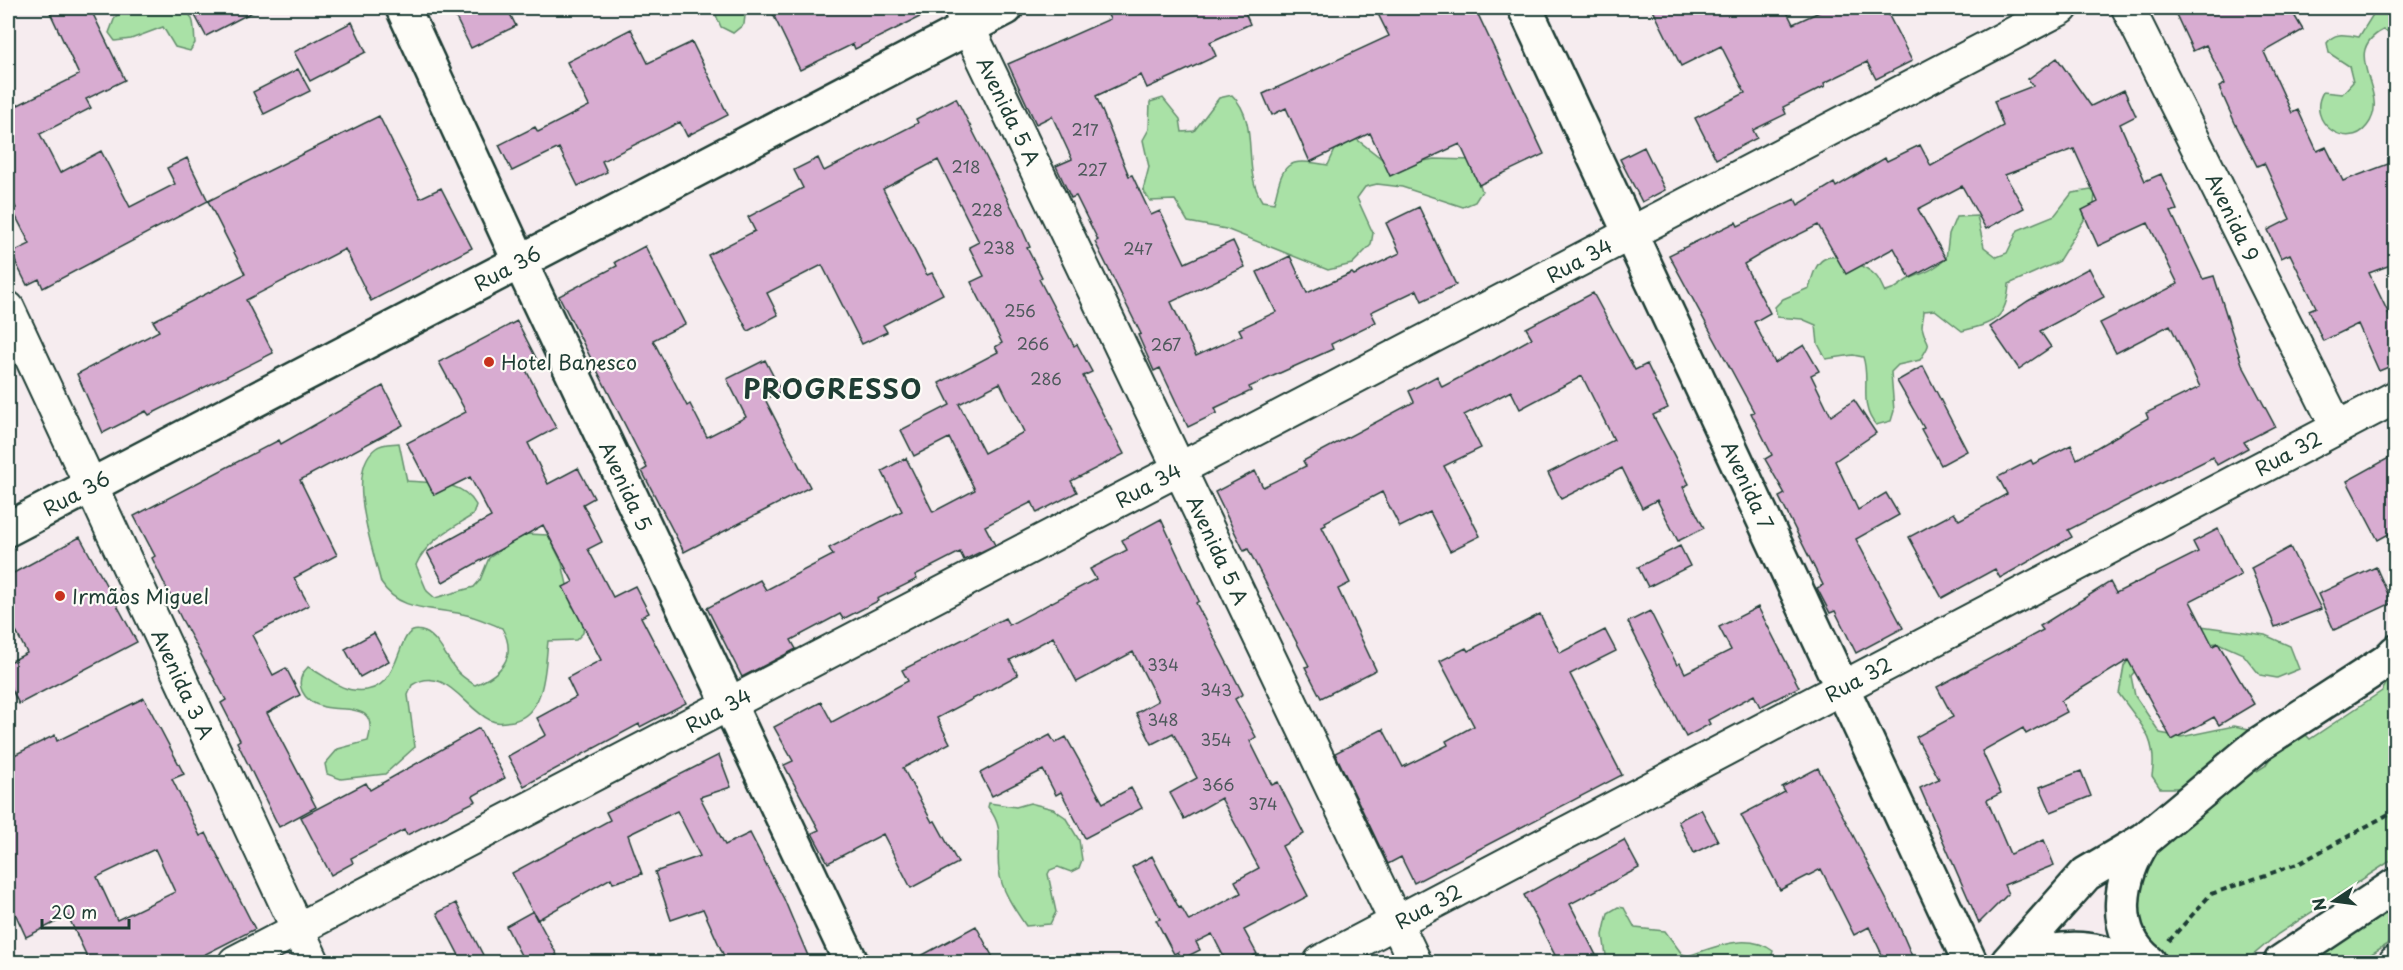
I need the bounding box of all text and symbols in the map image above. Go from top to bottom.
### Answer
street label: Avenida 5 A [970,52,1048,170]
house number: 217 [1071,117,1099,141]
house number: 218 [951,154,981,178]
house number: 227 [1077,157,1107,181]
street label: Avenida 9 [2199,168,2267,266]
house number: 228 [971,197,1003,221]
street label: Rua 34 [1541,230,1617,290]
house number: 238 [983,235,1015,259]
house number: 247 [1123,236,1153,260]
street label: Rua 36 [468,238,546,298]
house number: 256 [1004,298,1036,322]
house number: 266 [1017,331,1049,355]
house number: 267 [1151,332,1181,356]
place label: Hotel Banesco [501,347,637,377]
marker: Hotel Banesco [482,355,496,369]
house number: 286 [1030,366,1062,390]
district label: PROGRESSO [743,369,923,408]
street label: Rua 32 [2249,423,2327,483]
street label: Avenida 5 [592,436,660,536]
street label: Avenida 7 [1714,436,1782,534]
street label: Rua 34 [1110,455,1186,515]
street label: Rua 36 [37,463,115,523]
street label: Avenida 5 A [1180,490,1256,610]
place label: Irmãos Miguel [72,581,209,611]
marker: Irmãos Miguel [53,589,67,603]
street label: Avenida 3 A [144,624,222,744]
street label: Rua 32 [1819,649,1897,709]
house number: 334 [1147,652,1179,676]
house number: 343 [1200,677,1232,701]
street label: Rua 34 [680,680,756,740]
house number: 348 [1147,707,1179,731]
house number: 354 [1200,727,1232,751]
house number: 366 [1202,772,1234,796]
house number: 374 [1248,791,1278,815]
north arrow [2304,871,2364,931]
street label: Rua 32 [1389,876,1467,936]
scale bar [42,892,129,930]
text: N [2305,896,2332,913]
text: 20 m [51,898,97,925]

